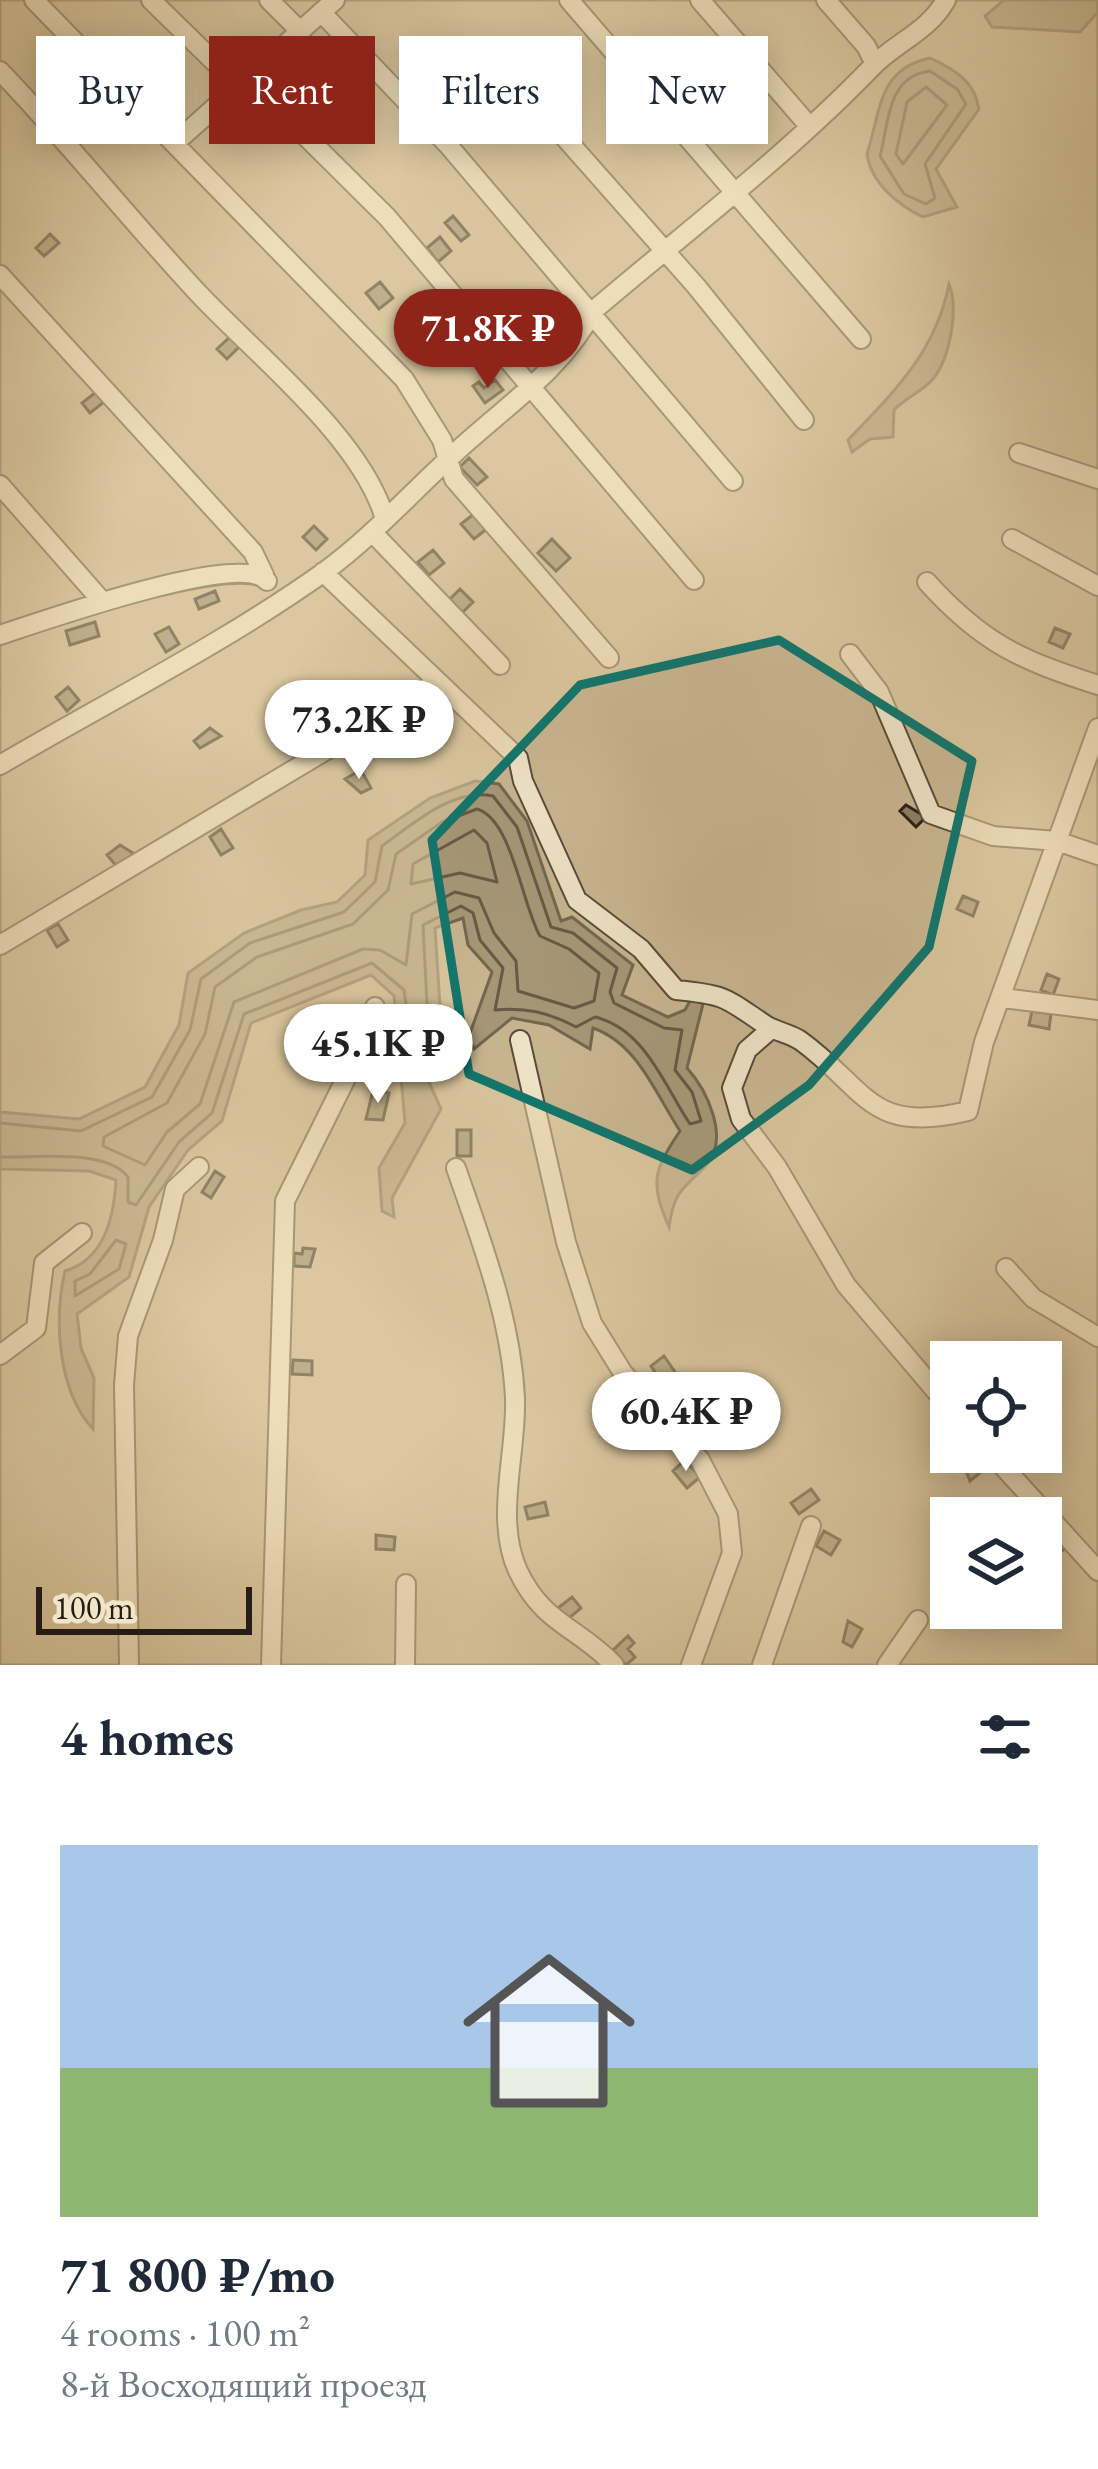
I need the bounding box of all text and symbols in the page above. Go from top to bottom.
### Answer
chip: Buy [36,36,185,144]
chip: Rent [209,36,375,144]
chip: Filters [399,36,582,144]
chip: New [606,36,768,144]
pin: 71.8K ₽ [377,289,599,391]
text: 71.8K ₽ [421,302,555,353]
pin: 73.2K ₽ [248,680,470,782]
text: 73.2K ₽ [292,693,426,744]
pin: 45.1K ₽ [267,1004,489,1106]
text: 45.1K ₽ [311,1017,445,1068]
map controls [930,1341,1062,1629]
button: locate [930,1341,1062,1473]
pin: 60.4K ₽ [575,1372,797,1474]
text: 60.4K ₽ [619,1385,753,1436]
button: layers [930,1497,1062,1629]
scale bar [36,1581,252,1634]
text: 100 m [54,1586,134,1629]
text: 4 homes [60,1704,234,1770]
icon: filters [972,1704,1038,1770]
icon: home [441,1923,657,2139]
text: 71 800 ₽/mo [60,2241,335,2307]
text: 4 rooms · 100 m² [60,2307,311,2358]
text: 8-й Восходящий проезд [60,2358,427,2409]

